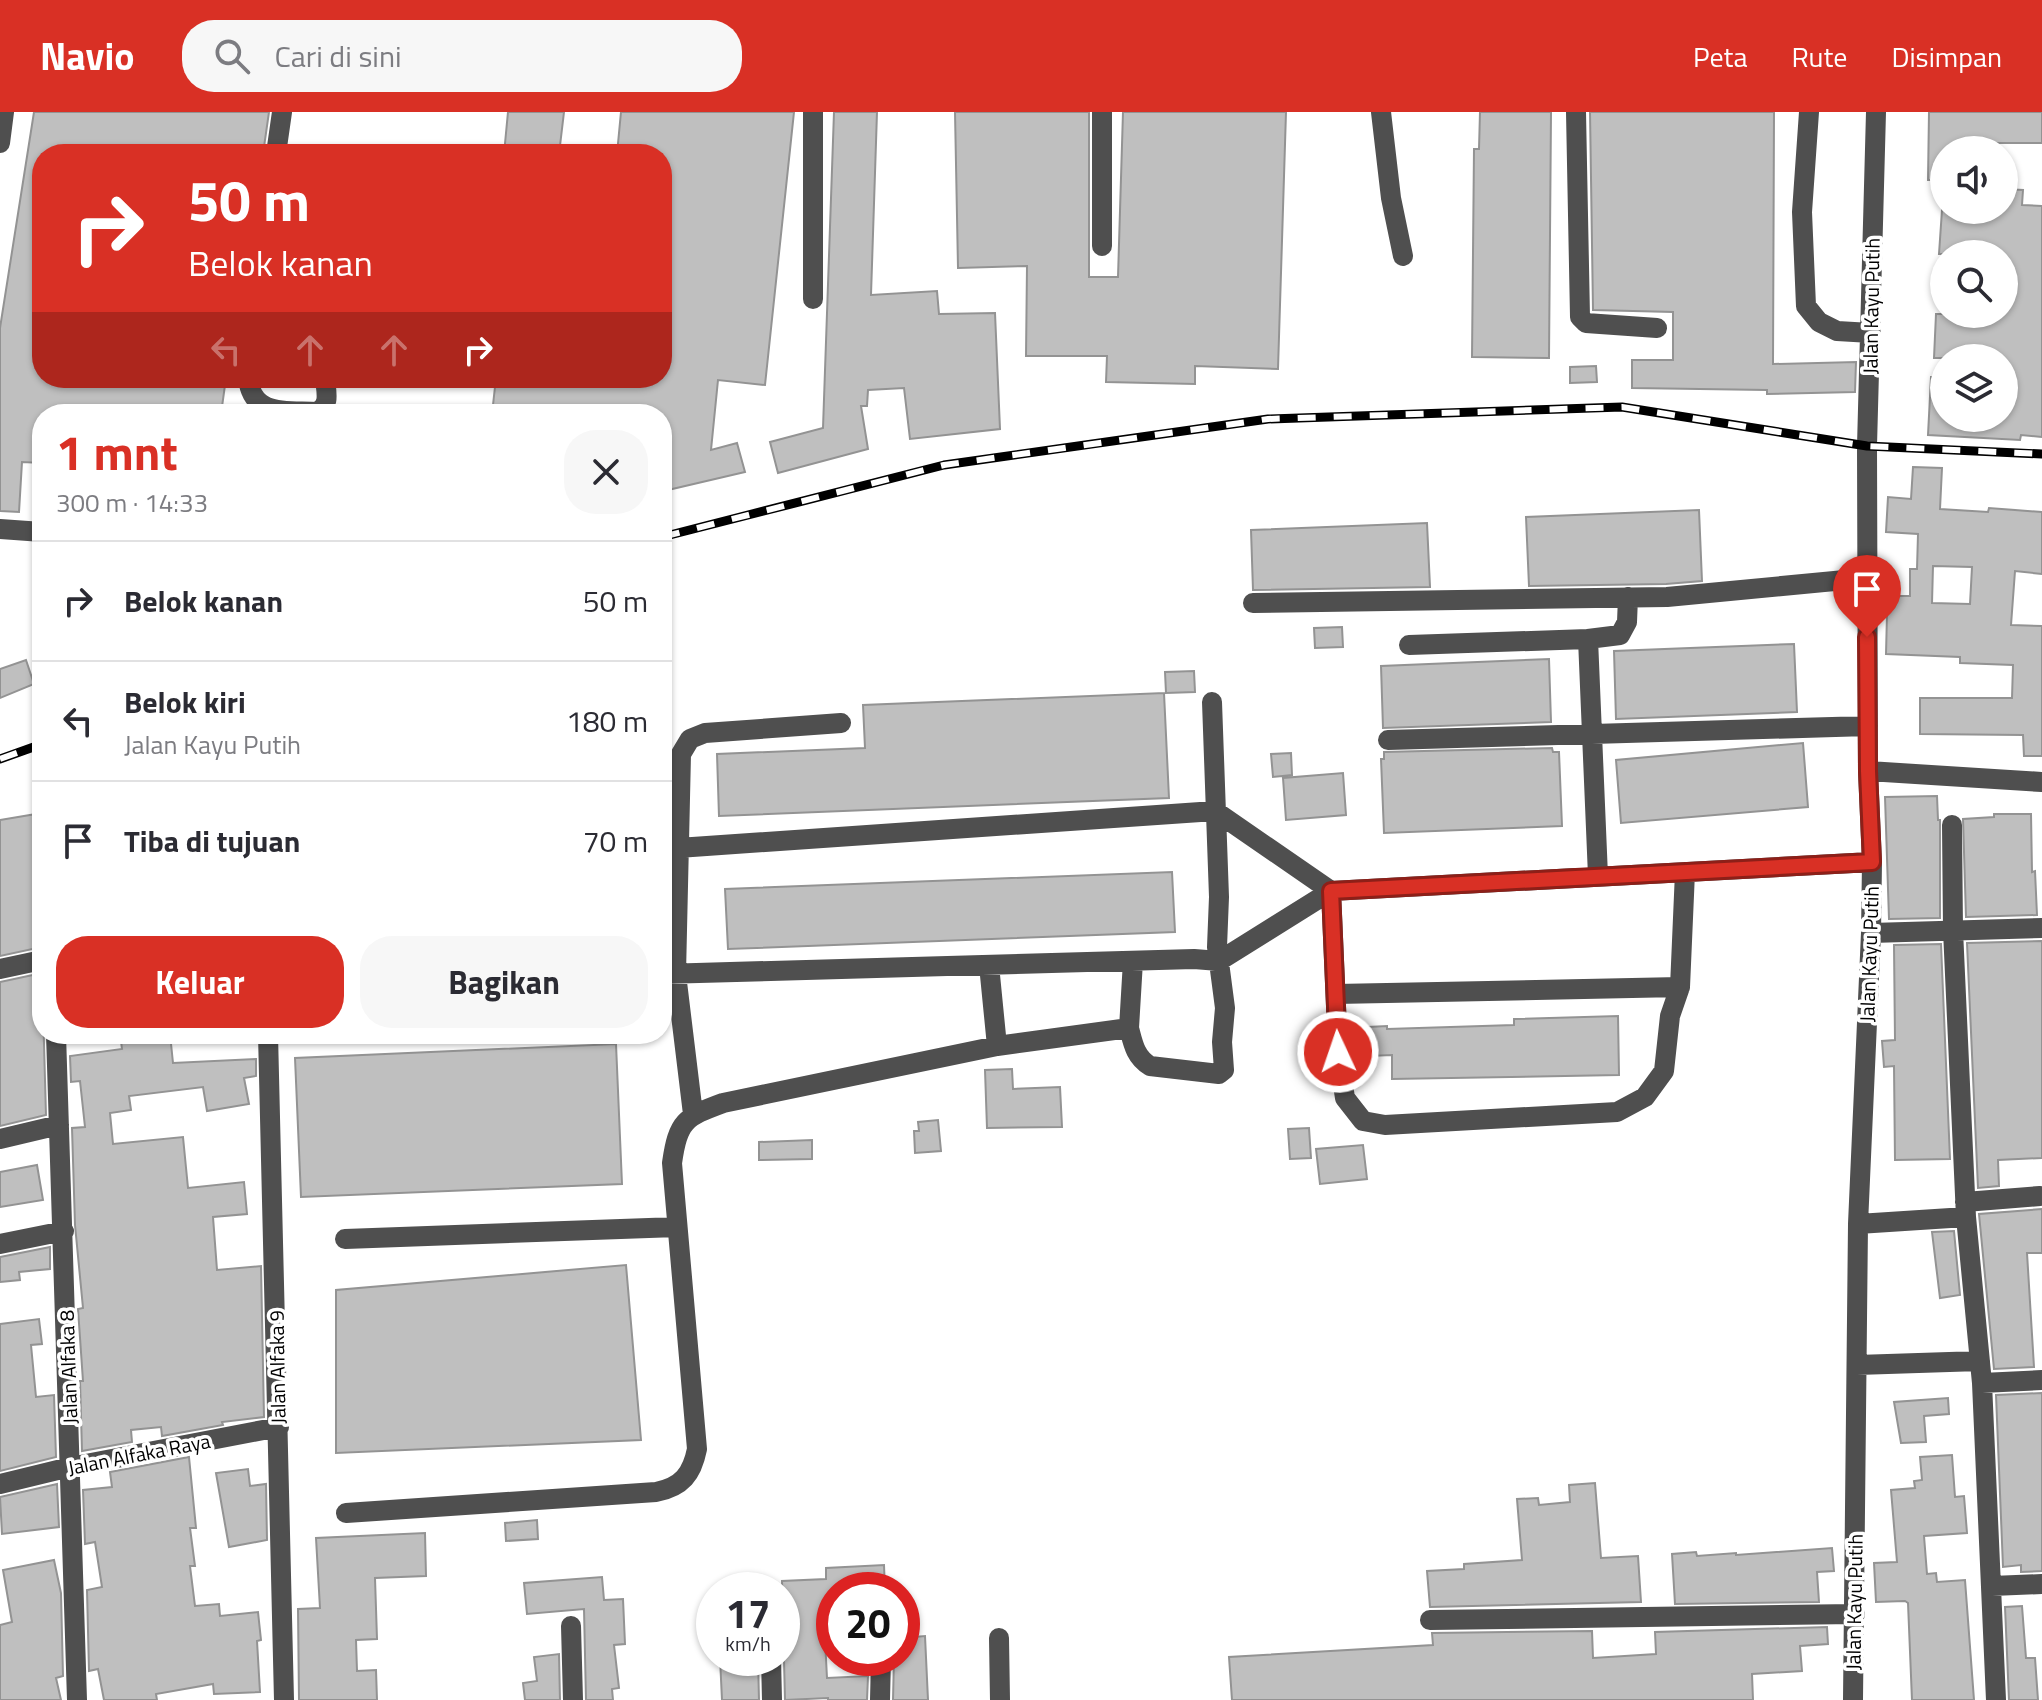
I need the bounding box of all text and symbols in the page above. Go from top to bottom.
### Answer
search box [182,20,742,92]
text: Navio [40,27,134,85]
text: Cari di sini [274,33,402,79]
icon: search [210,34,254,78]
text: Peta [1693,35,1747,78]
text: Rute [1791,35,1847,78]
text: Disimpan [1891,35,2002,78]
map controls [1930,136,2018,432]
button: sound [1930,136,2018,224]
text: 50 m [188,158,310,243]
icon: right [56,176,160,280]
text: Belok kanan [188,235,373,290]
street label: Jalan Kayu Putih [1854,238,1888,374]
button: search [1930,240,2018,328]
icon: left [204,328,248,372]
icon: ahead [288,328,332,372]
icon: ahead [372,328,416,372]
icon: right [456,328,500,372]
button: layers [1930,344,2018,432]
text: 1 mnt [56,416,178,489]
button: close [564,430,648,514]
text: 300 m · 14:33 [56,483,208,522]
pin [1833,555,1901,637]
icon: arrive [1845,567,1889,611]
text: Belok kanan [124,578,283,624]
text: 50 m [583,578,648,624]
icon: right [56,579,100,623]
text: Belok kiri [124,679,246,725]
text: 180 m [566,698,648,744]
icon: left [56,699,100,743]
text: Jalan Kayu Putih [124,725,301,764]
text: Tiba di tujuan [124,818,300,864]
text: 70 m [583,818,648,864]
icon: arrive [56,819,100,863]
street label: Jalan Kayu Putih [1851,885,1887,1023]
button: Keluar [56,936,344,1028]
button: Bagikan [360,936,648,1028]
position arrow [1296,1010,1380,1094]
street label: Jalan Alfaka 8 [51,1310,85,1424]
street label: Jalan Alfaka 9 [261,1310,293,1424]
street label: Jalan Alfaka Raya [65,1425,213,1483]
street label: Jalan Kayu Putih [1837,1534,1871,1670]
speed limit sign: 20 [816,1572,920,1676]
text: 17 [726,1583,770,1644]
text: km/h [725,1628,771,1659]

